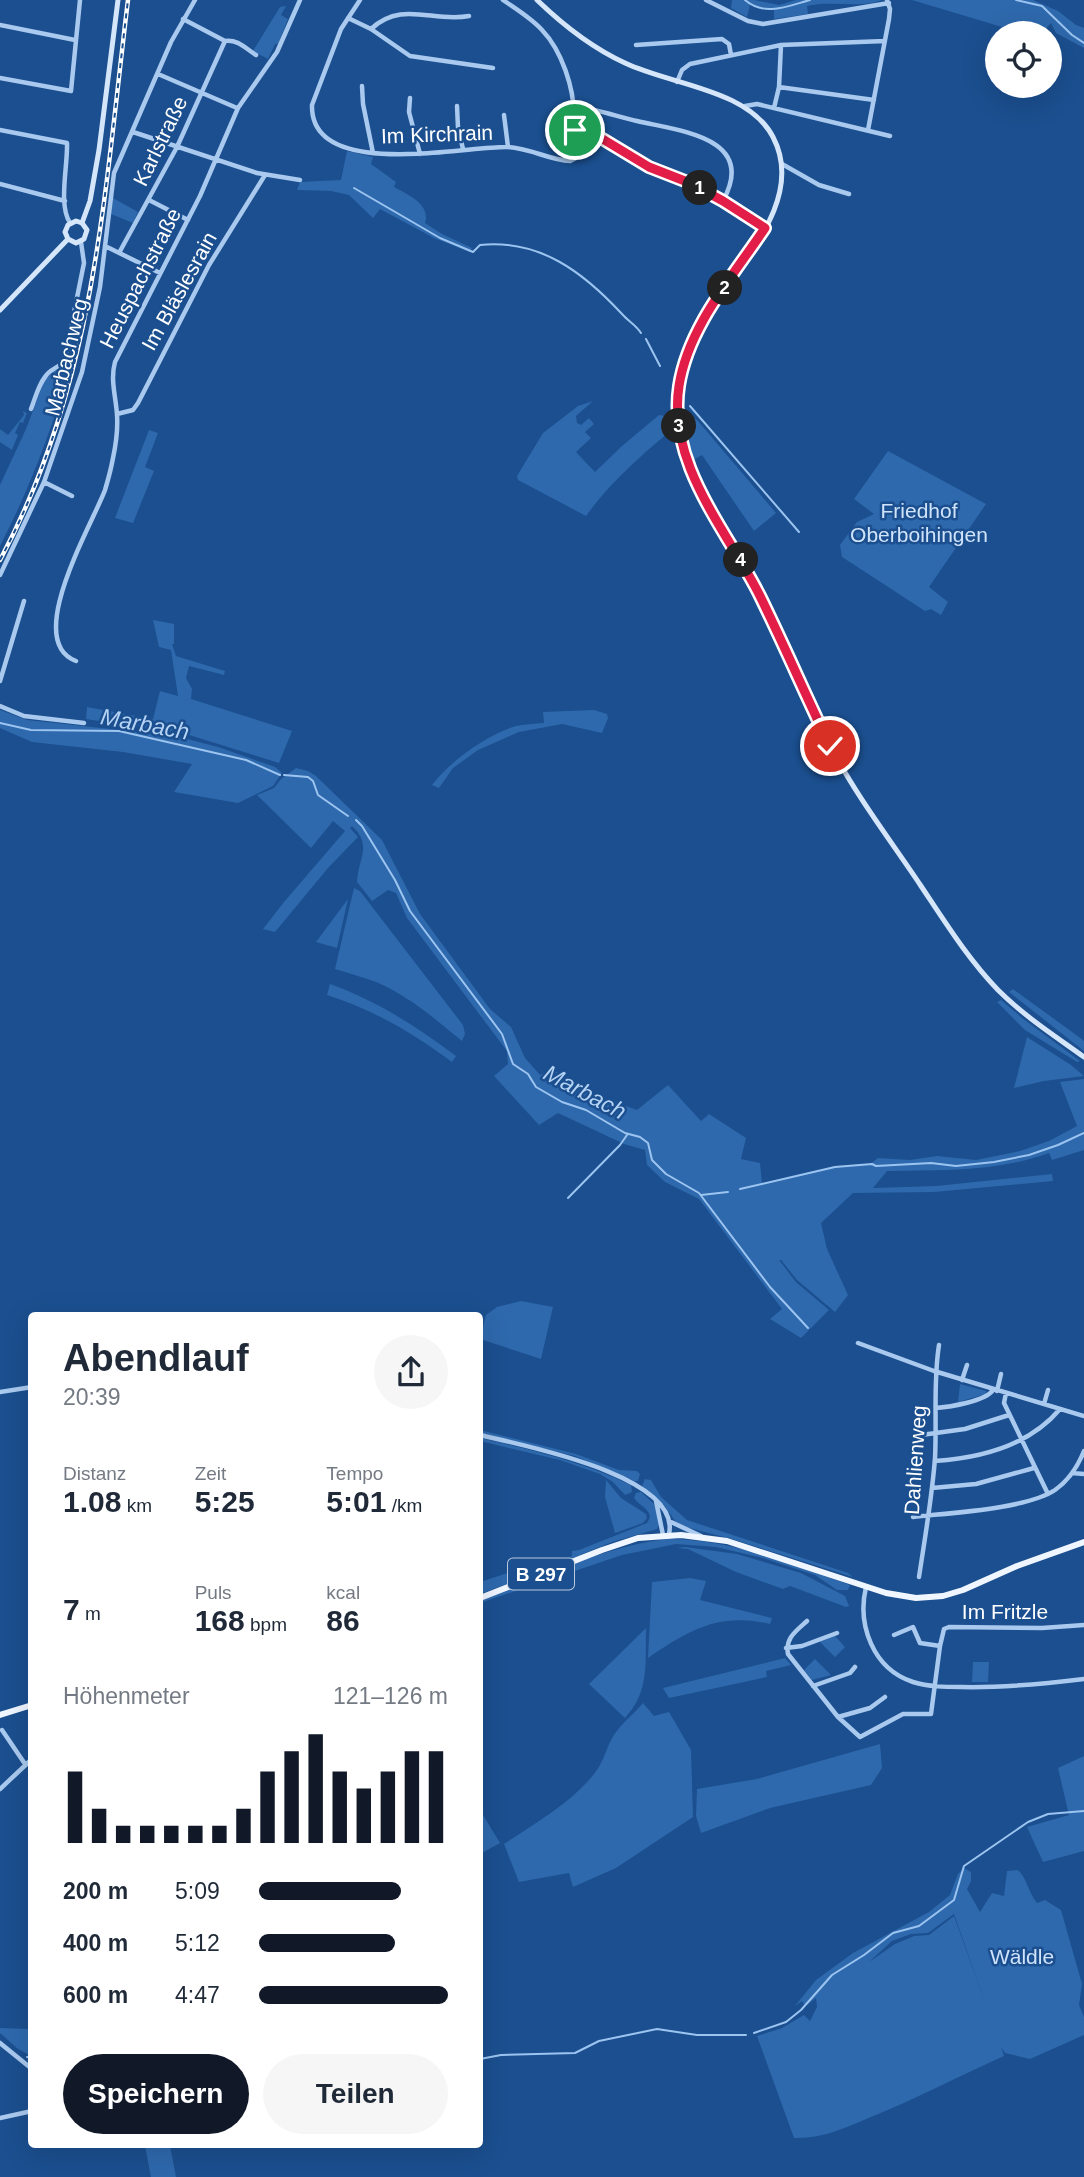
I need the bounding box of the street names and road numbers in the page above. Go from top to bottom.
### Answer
street label: Karlstraße [128,92,192,190]
street label: Im Kirchrain [381,121,493,147]
street label: Heuspachstraße [95,204,185,352]
street label: Im Bläslesrain [137,228,221,354]
street label: Marbachweg [40,296,92,418]
street label: Dahlienweg [900,1404,930,1516]
road number: B 297 [508,1558,574,1590]
street label: Im Fritzle [962,1600,1048,1623]

